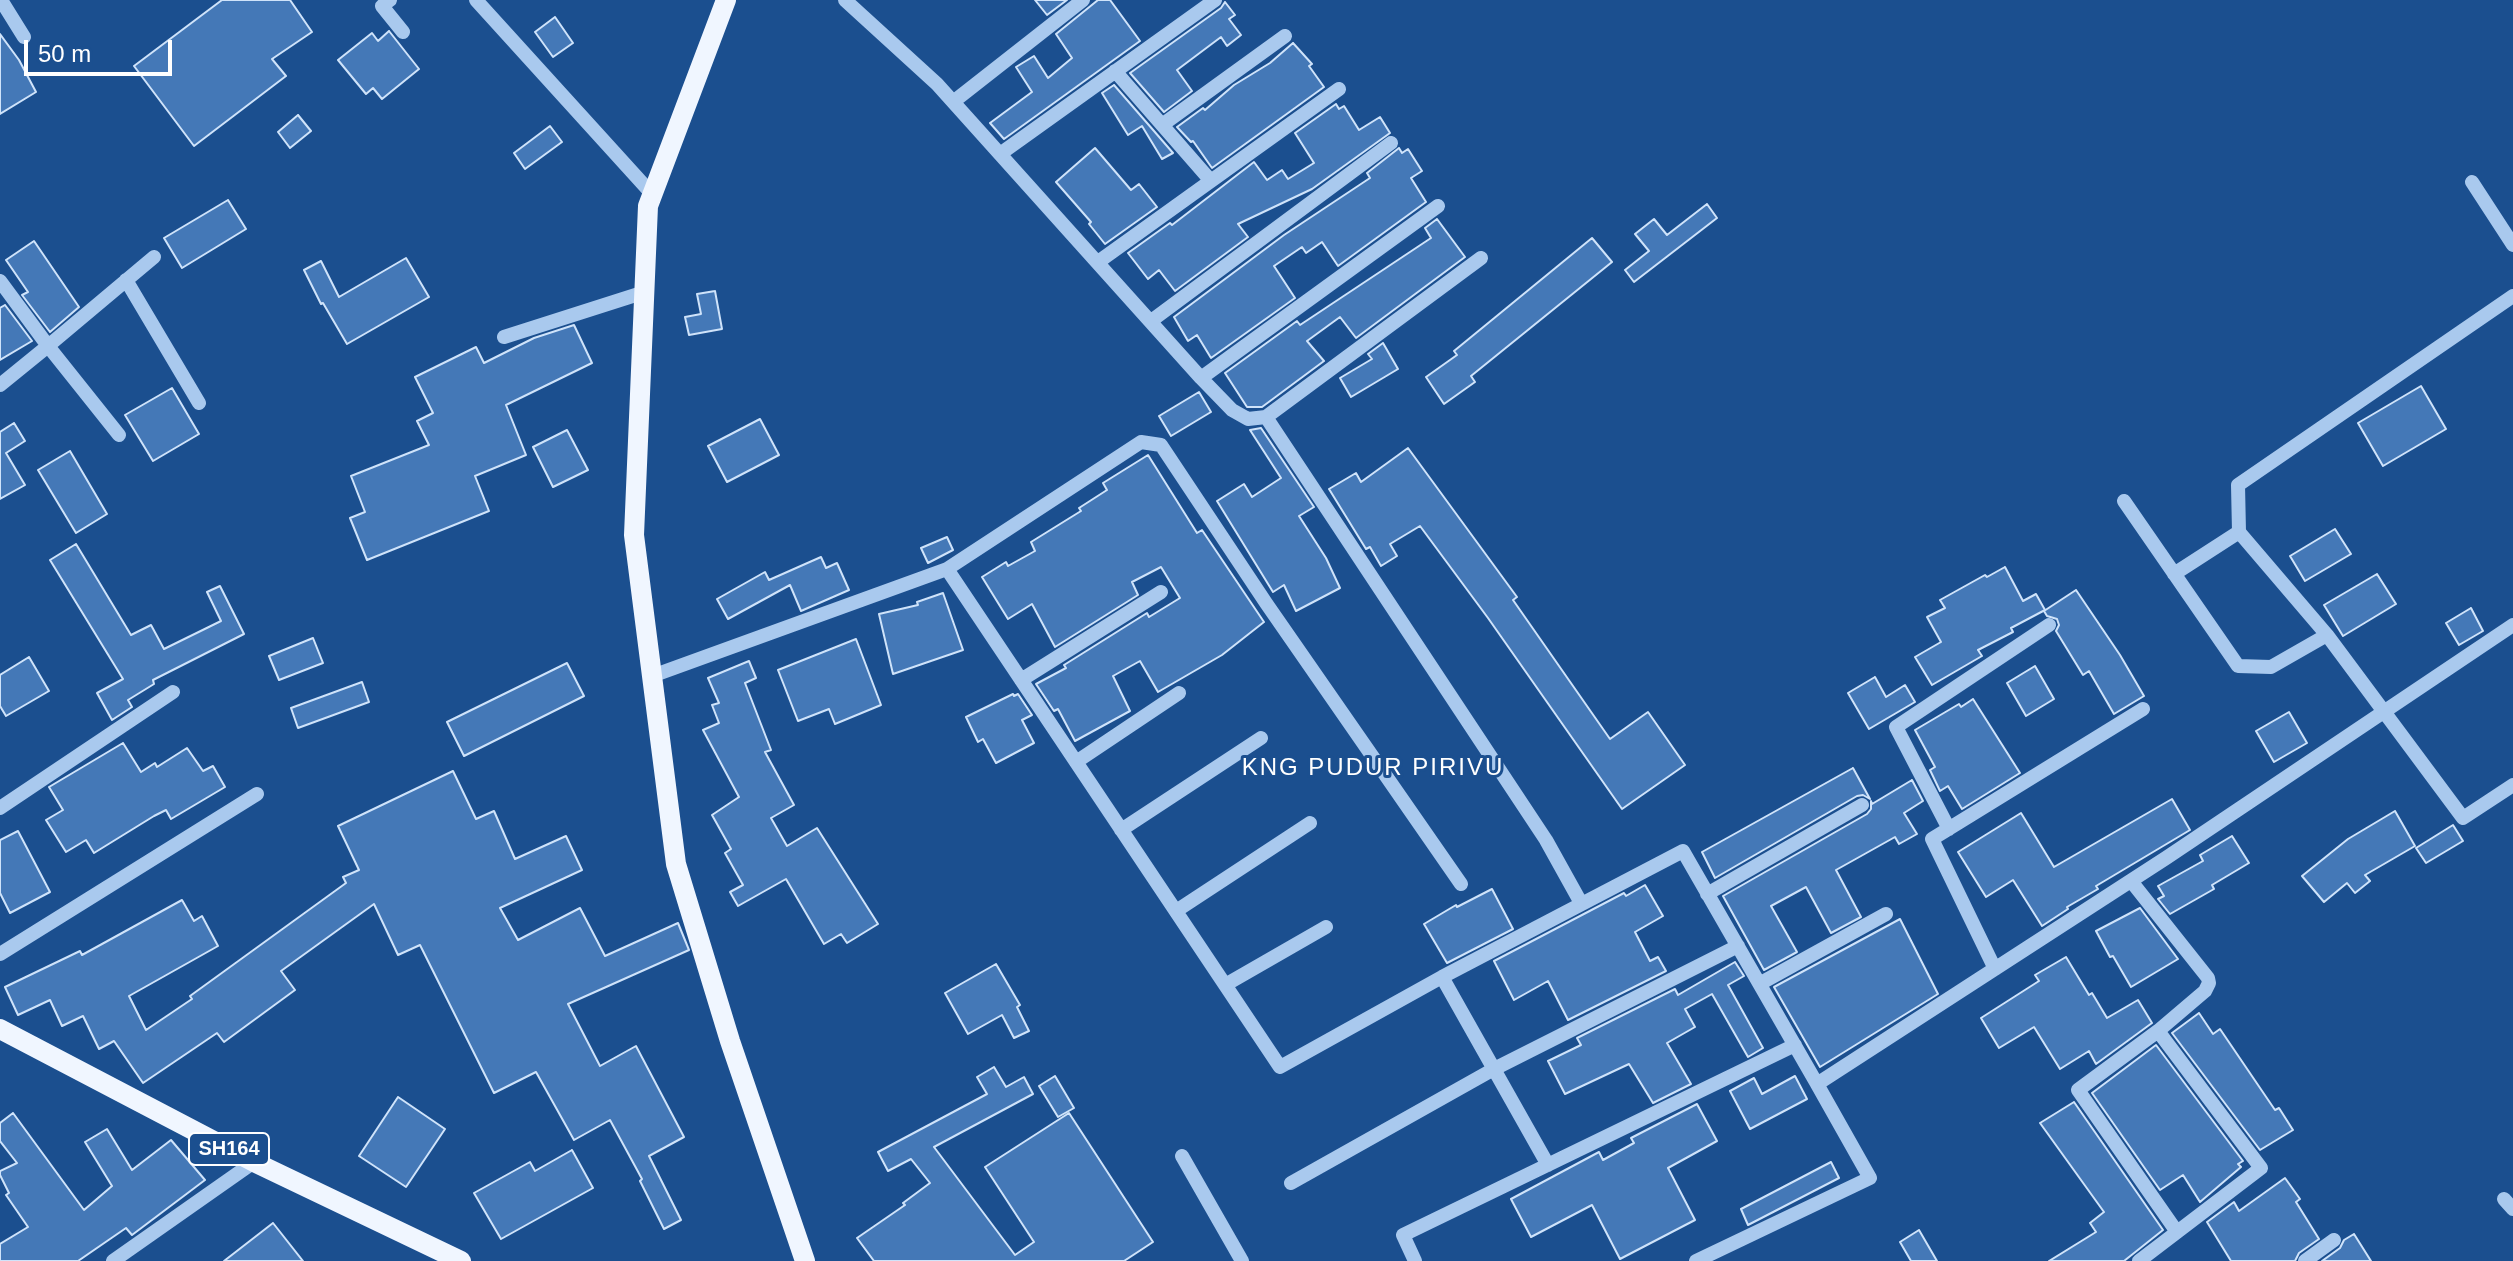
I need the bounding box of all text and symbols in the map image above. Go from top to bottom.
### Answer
scale bar [28,24,176,74]
text: 50 m [38,40,91,67]
district label: KNG PUDUR PIRIVU [1242,754,1504,782]
road number: SH164 [189,1133,269,1165]

